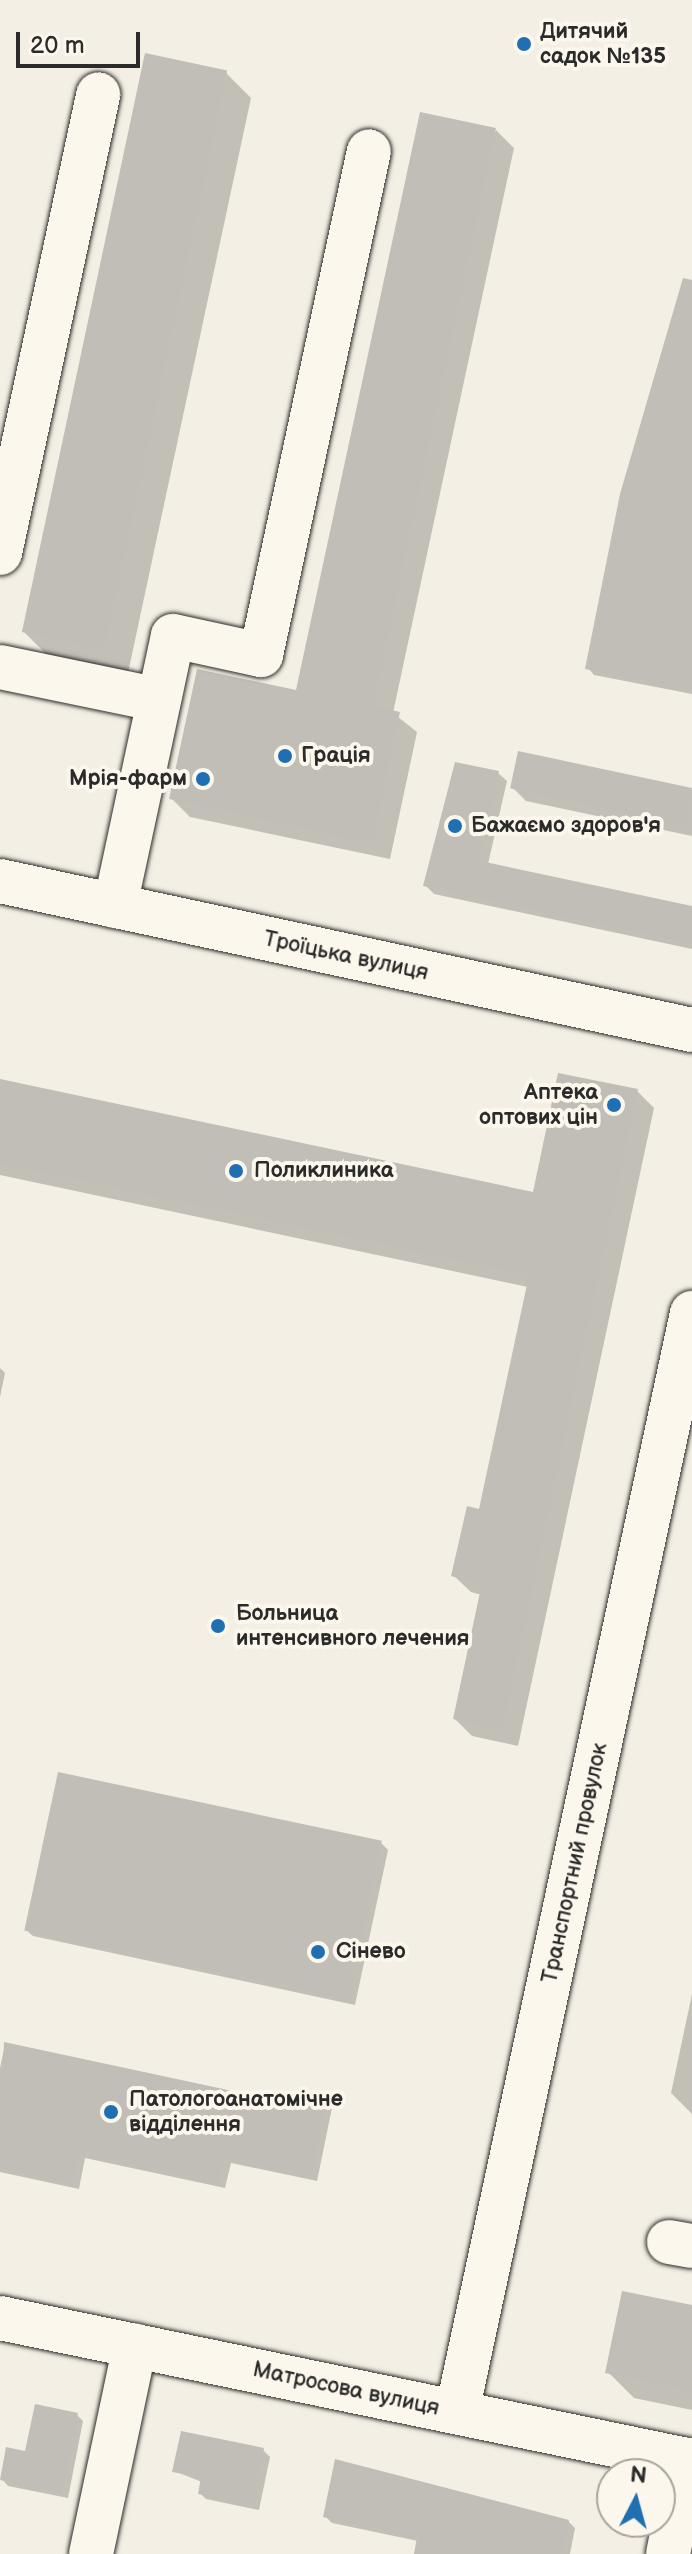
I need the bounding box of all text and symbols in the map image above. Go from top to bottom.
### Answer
scale bar [20,16,144,66]
place label: Дитячий садок №135 [540,18,666,70]
text: 20 m [30,31,85,60]
marker: Дитячий садок №135 [515,35,533,53]
place label: Грація [301,743,371,769]
marker: Грація [276,747,294,765]
place label: Мрія-фарм [69,766,187,792]
marker: Мрія-фарм [194,770,212,788]
place label: Бажаємо здоров'я [471,813,661,839]
marker: Бажаємо здоров'я [446,817,464,835]
street label: Троїцька вулиця [261,926,431,986]
place label: Аптека оптових цін [479,1079,598,1130]
marker: Аптека оптових цін [605,1096,623,1114]
place label: Поликлиника [254,1158,393,1184]
marker: Поликлиника [225,1160,247,1182]
place label: Больница интенсивного лечения [236,1600,469,1652]
marker: Больница интенсивного лечения [207,1615,229,1637]
street label: Транспортний провулок [537,1740,613,1986]
place label: Сінево [336,1939,406,1965]
marker: Сінево [307,1941,329,1963]
place label: Патологоанатомічне відділення [129,2086,343,2138]
marker: Патологоанатомічне відділення [100,2101,122,2123]
street label: Матросова вулиця [250,2356,442,2422]
north arrow [596,2458,676,2538]
text: N [629,2461,648,2490]

